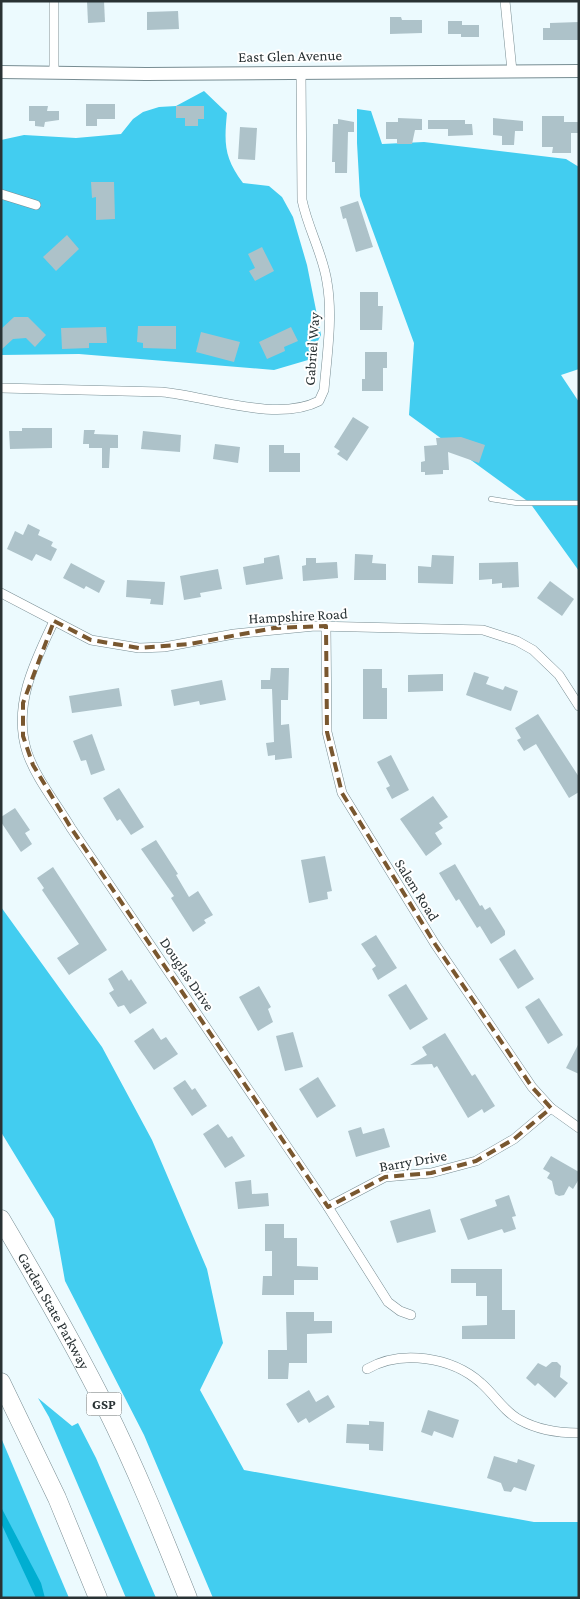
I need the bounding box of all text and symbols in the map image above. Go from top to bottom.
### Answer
street label: East Glen Avenue [238,47,342,65]
street label: Gabriel Way [301,312,324,386]
street label: Hampshire Road [248,605,348,628]
street label: Salem Road [392,856,442,924]
street label: Douglas Drive [156,934,218,1015]
street label: Barry Drive [378,1147,449,1176]
street label: Garden State Parkway [15,1250,93,1373]
road number: GSP [86,1392,122,1416]

